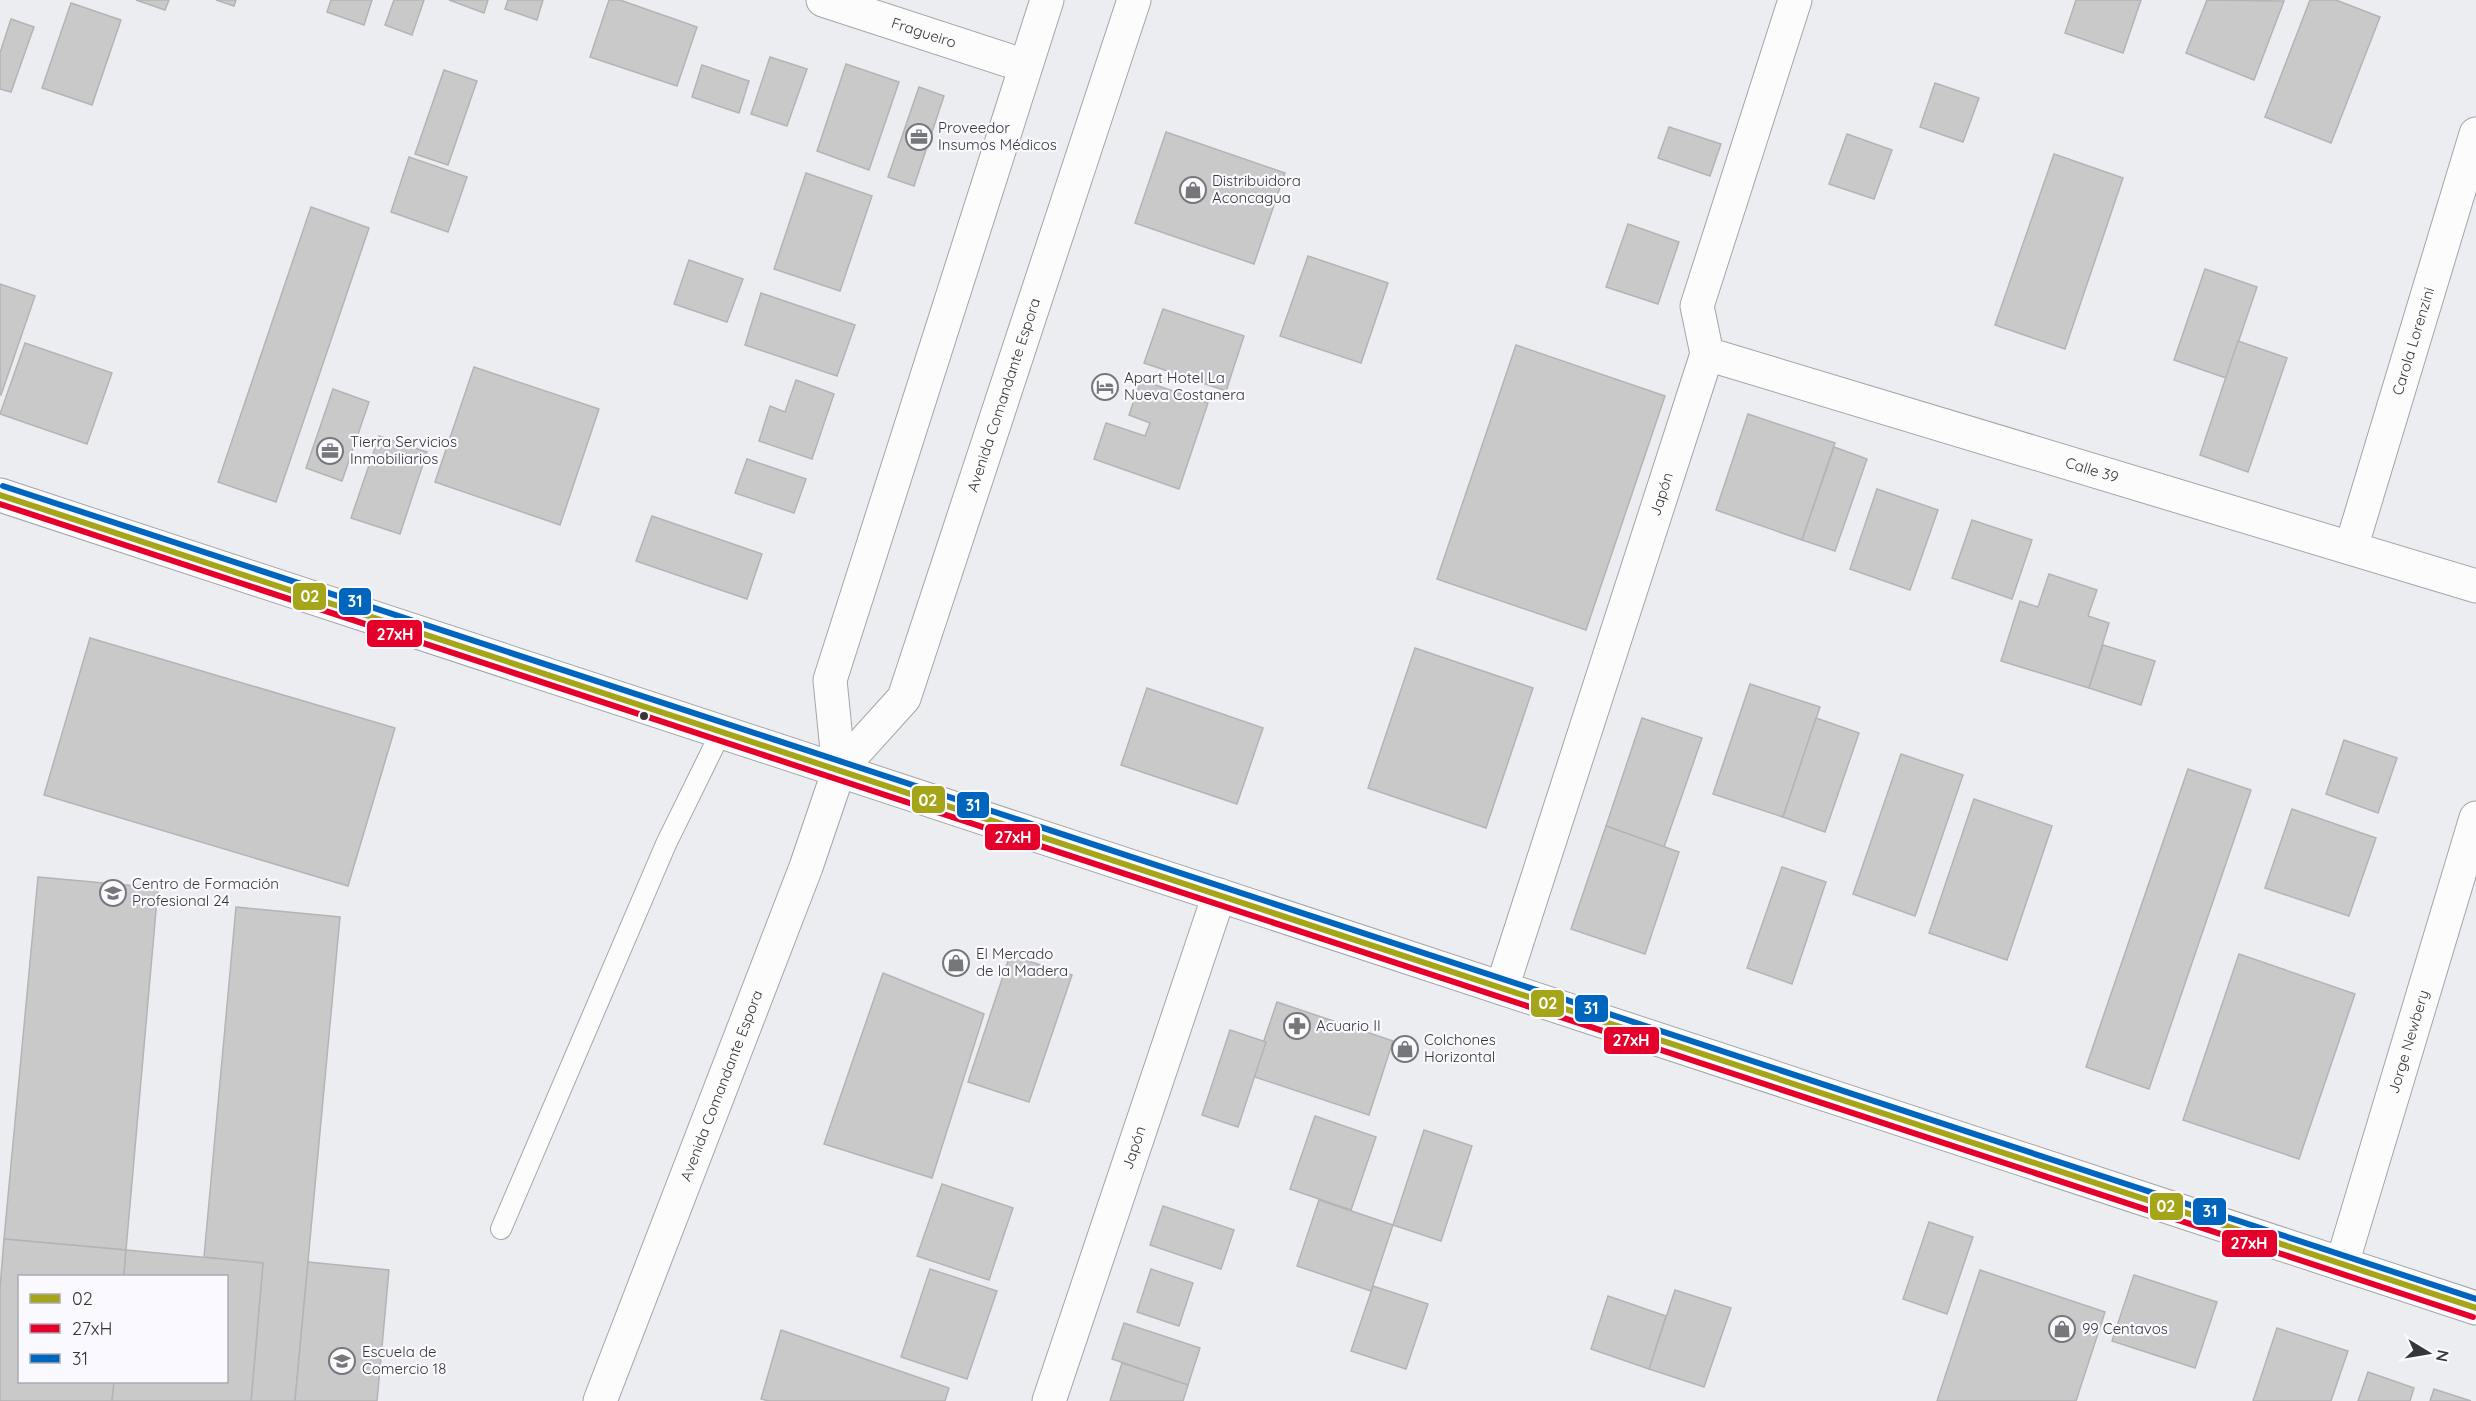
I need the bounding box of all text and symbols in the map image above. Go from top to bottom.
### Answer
street label: Fragueiro [889,13,959,52]
place label: Proveedor Insumos Médicos [938,118,1057,154]
office icon: Proveedor Insumos Médicos [904,122,934,152]
place label: Distribuidora Aconcagua [1212,171,1301,207]
shop icon: Distribuidora Aconcagua [1178,175,1208,205]
street label: Carola Lorenzini [2388,285,2438,397]
street label: Avenida Comandante Espora [963,295,1044,494]
place label: Apart Hotel La Nueva Costanera [1124,368,1245,404]
hotel icon: Apart Hotel La Nueva Costanera [1090,372,1120,402]
place label: Tierra Servicios Inmobiliarios [350,432,457,468]
office icon: Tierra Servicios Inmobiliarios [315,436,345,466]
street label: Calle 39 [2063,453,2121,487]
street label: Japón [1645,470,1677,518]
line badge: 02 [292,582,327,611]
text: 02 [301,586,319,606]
line badge: 31 [338,587,372,616]
text: 31 [348,591,362,611]
line badge: 27xH [366,619,423,648]
text: 27xH [376,624,414,644]
unlabelled marker [638,710,650,722]
line badge: 02 [911,785,946,814]
text: 02 [919,790,937,810]
line badge: 31 [956,791,990,819]
text: 31 [966,795,980,815]
line badge: 27xH [984,823,1041,851]
text: 27xH [994,827,1032,847]
place label: Centro de Formación Profesional 24 [132,874,279,910]
school or university icon: Centro de Formación Profesional 24 [98,878,128,908]
place label: El Mercado de la Madera [976,944,1068,980]
shop icon: El Mercado de la Madera [941,948,971,978]
street label: Avenida Comandante Espora [676,987,767,1184]
street label: Jorge Newbery [2384,987,2433,1096]
line badge: 02 [1530,989,1565,1018]
text: 02 [1539,993,1557,1013]
line badge: 31 [1574,994,1609,1023]
text: 31 [1584,998,1598,1018]
pharmacy icon: Acuario II [1282,1011,1312,1041]
place label: Acuario II [1316,1016,1381,1035]
line badge: 27xH [1603,1026,1660,1055]
place label: Colchones Horizontal [1424,1030,1496,1066]
text: 27xH [1612,1030,1650,1050]
shop icon: Colchones Horizontal [1390,1034,1420,1064]
street label: Japón [1117,1124,1150,1172]
line badge: 02 [2149,1192,2184,1221]
text: 02 [2157,1196,2175,1216]
line badge: 31 [2192,1197,2227,1226]
text: 31 [2203,1201,2217,1221]
line badge: 27xH [2221,1229,2278,1258]
text: 27xH [2230,1233,2268,1253]
legend [18,1275,228,1383]
text: 02 [72,1287,93,1310]
shop icon: 99 Centavos [2047,1314,2077,1344]
text: 27xH [72,1317,113,1340]
place label: 99 Centavos [2082,1319,2168,1338]
north arrow [2398,1323,2458,1383]
place label: Escuela de Comercio 18 [362,1342,446,1378]
school or university icon: Escuela de Comercio 18 [327,1346,357,1376]
text: 31 [72,1347,88,1370]
text: N [2432,1348,2454,1364]

